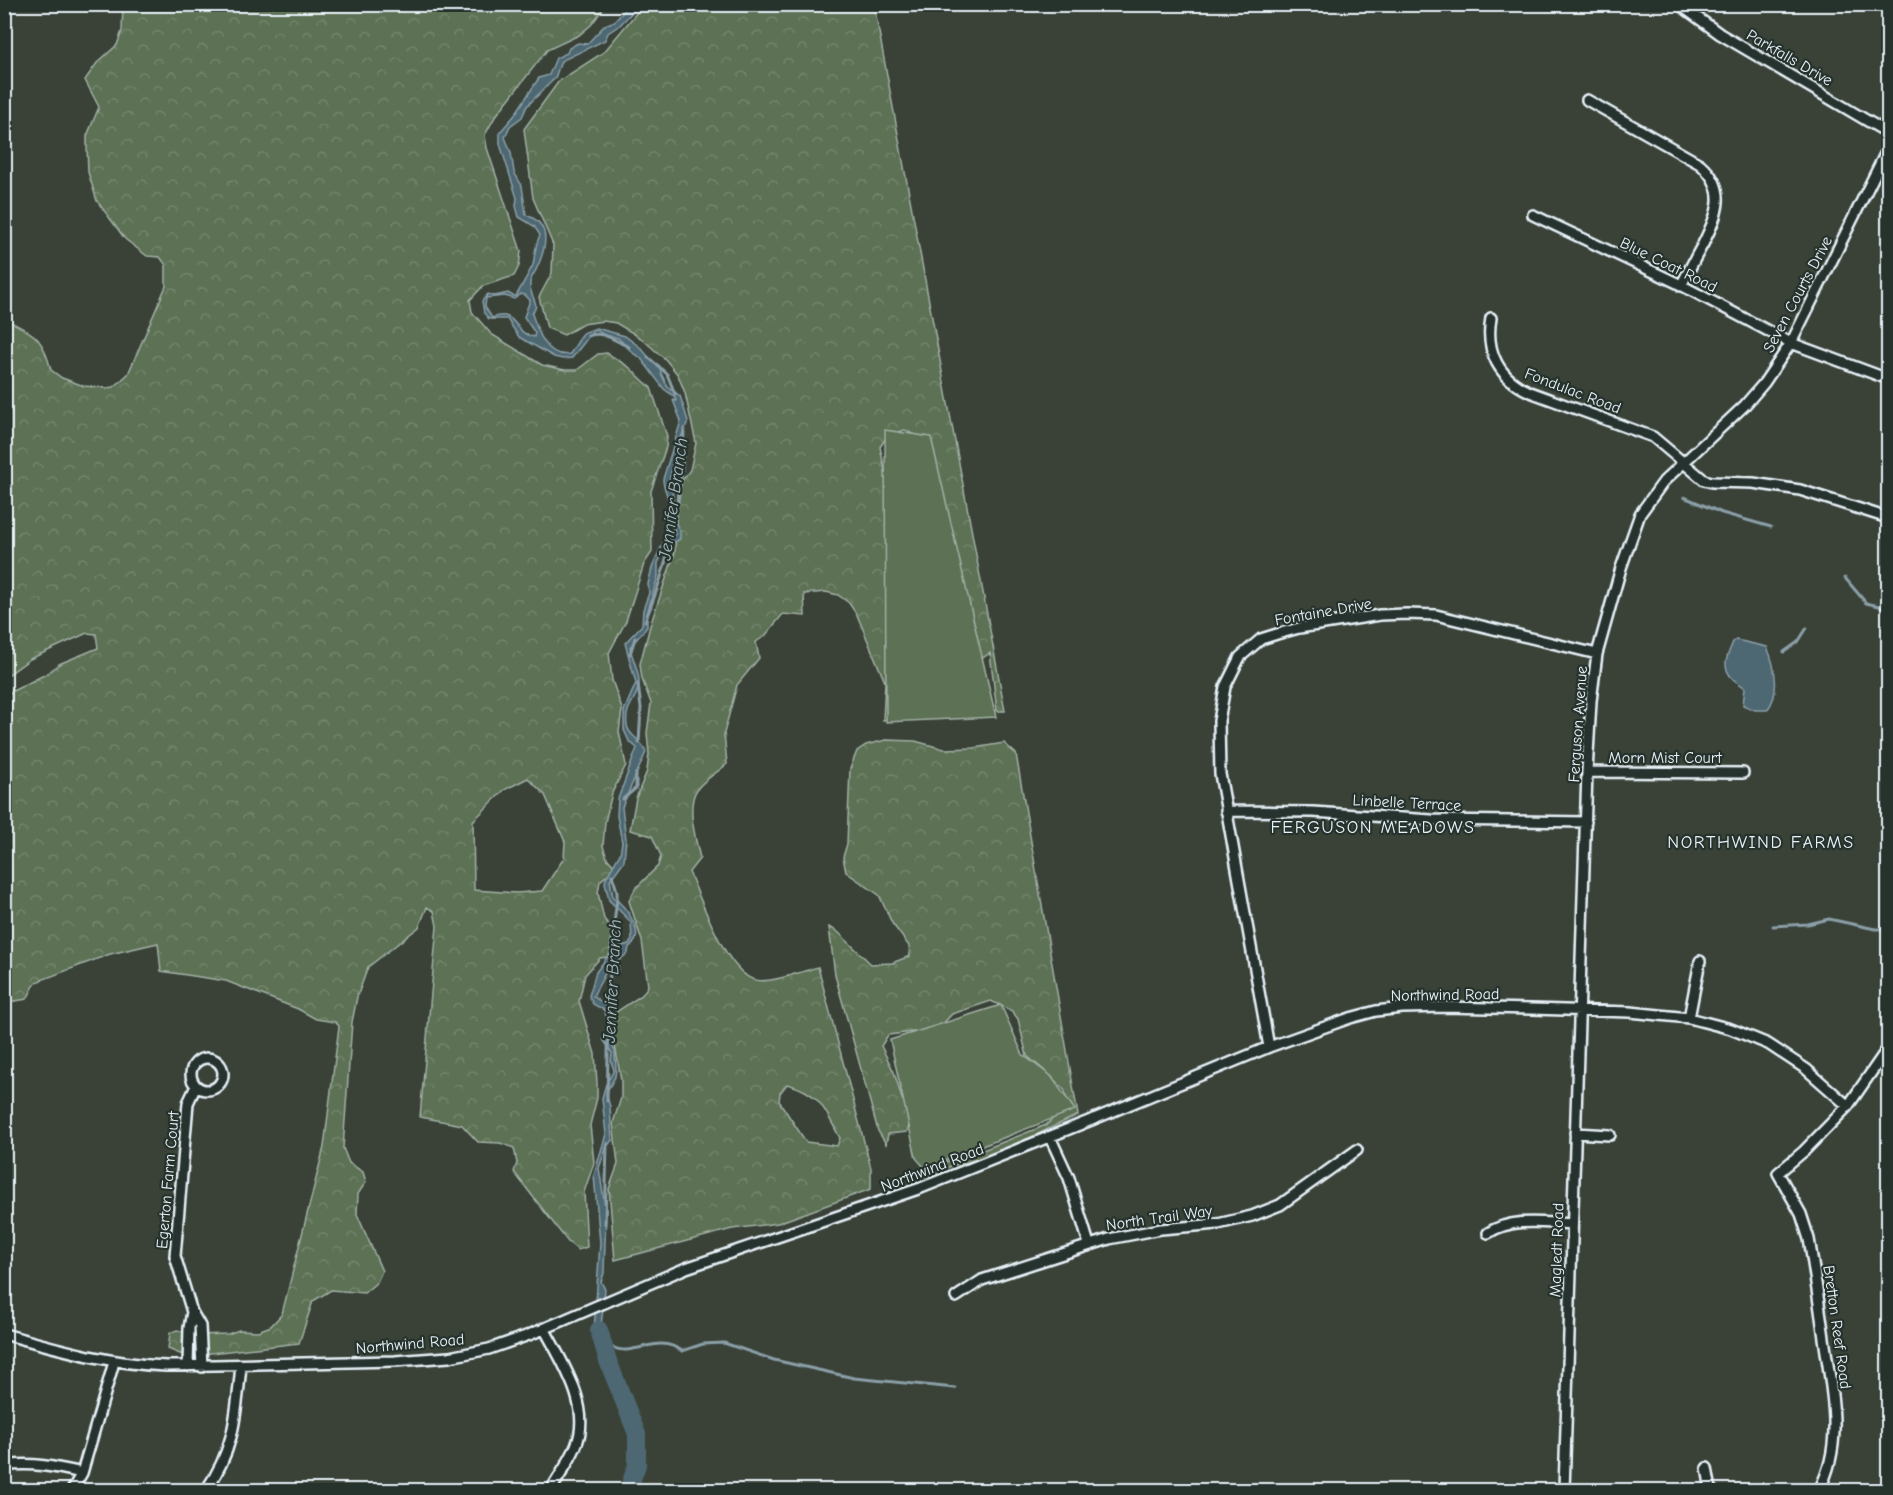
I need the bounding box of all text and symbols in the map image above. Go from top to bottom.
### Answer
street label: Parkfalls Drive [1743,26,1836,90]
street label: Seven Courts Drive [1760,233,1836,356]
street label: Blue Coat Road [1617,234,1720,296]
street label: Fondulac Road [1522,364,1623,418]
water label: Jennifer Branch [654,436,692,563]
street label: Fontaine Drive [1273,595,1373,629]
street label: Ferguson Avenue [1565,665,1591,783]
street label: Morn Mist Court [1608,749,1722,767]
street label: Linbelle Terrace [1352,791,1462,815]
district label: FERGUSON MEADOWS [1270,817,1476,838]
district label: NORTHWIND FARMS [1667,832,1855,853]
water label: Jennifer Branch [599,919,626,1044]
street label: Northwind Road [1390,985,1500,1005]
street label: Egerton Farm Court [153,1110,183,1250]
street label: Northwind Road [878,1140,986,1196]
street label: North Trail Way [1105,1202,1214,1234]
street label: Magledt Road [1546,1202,1568,1298]
street label: Bretton Reef Road [1819,1264,1855,1390]
street label: Northwind Road [355,1330,465,1358]

